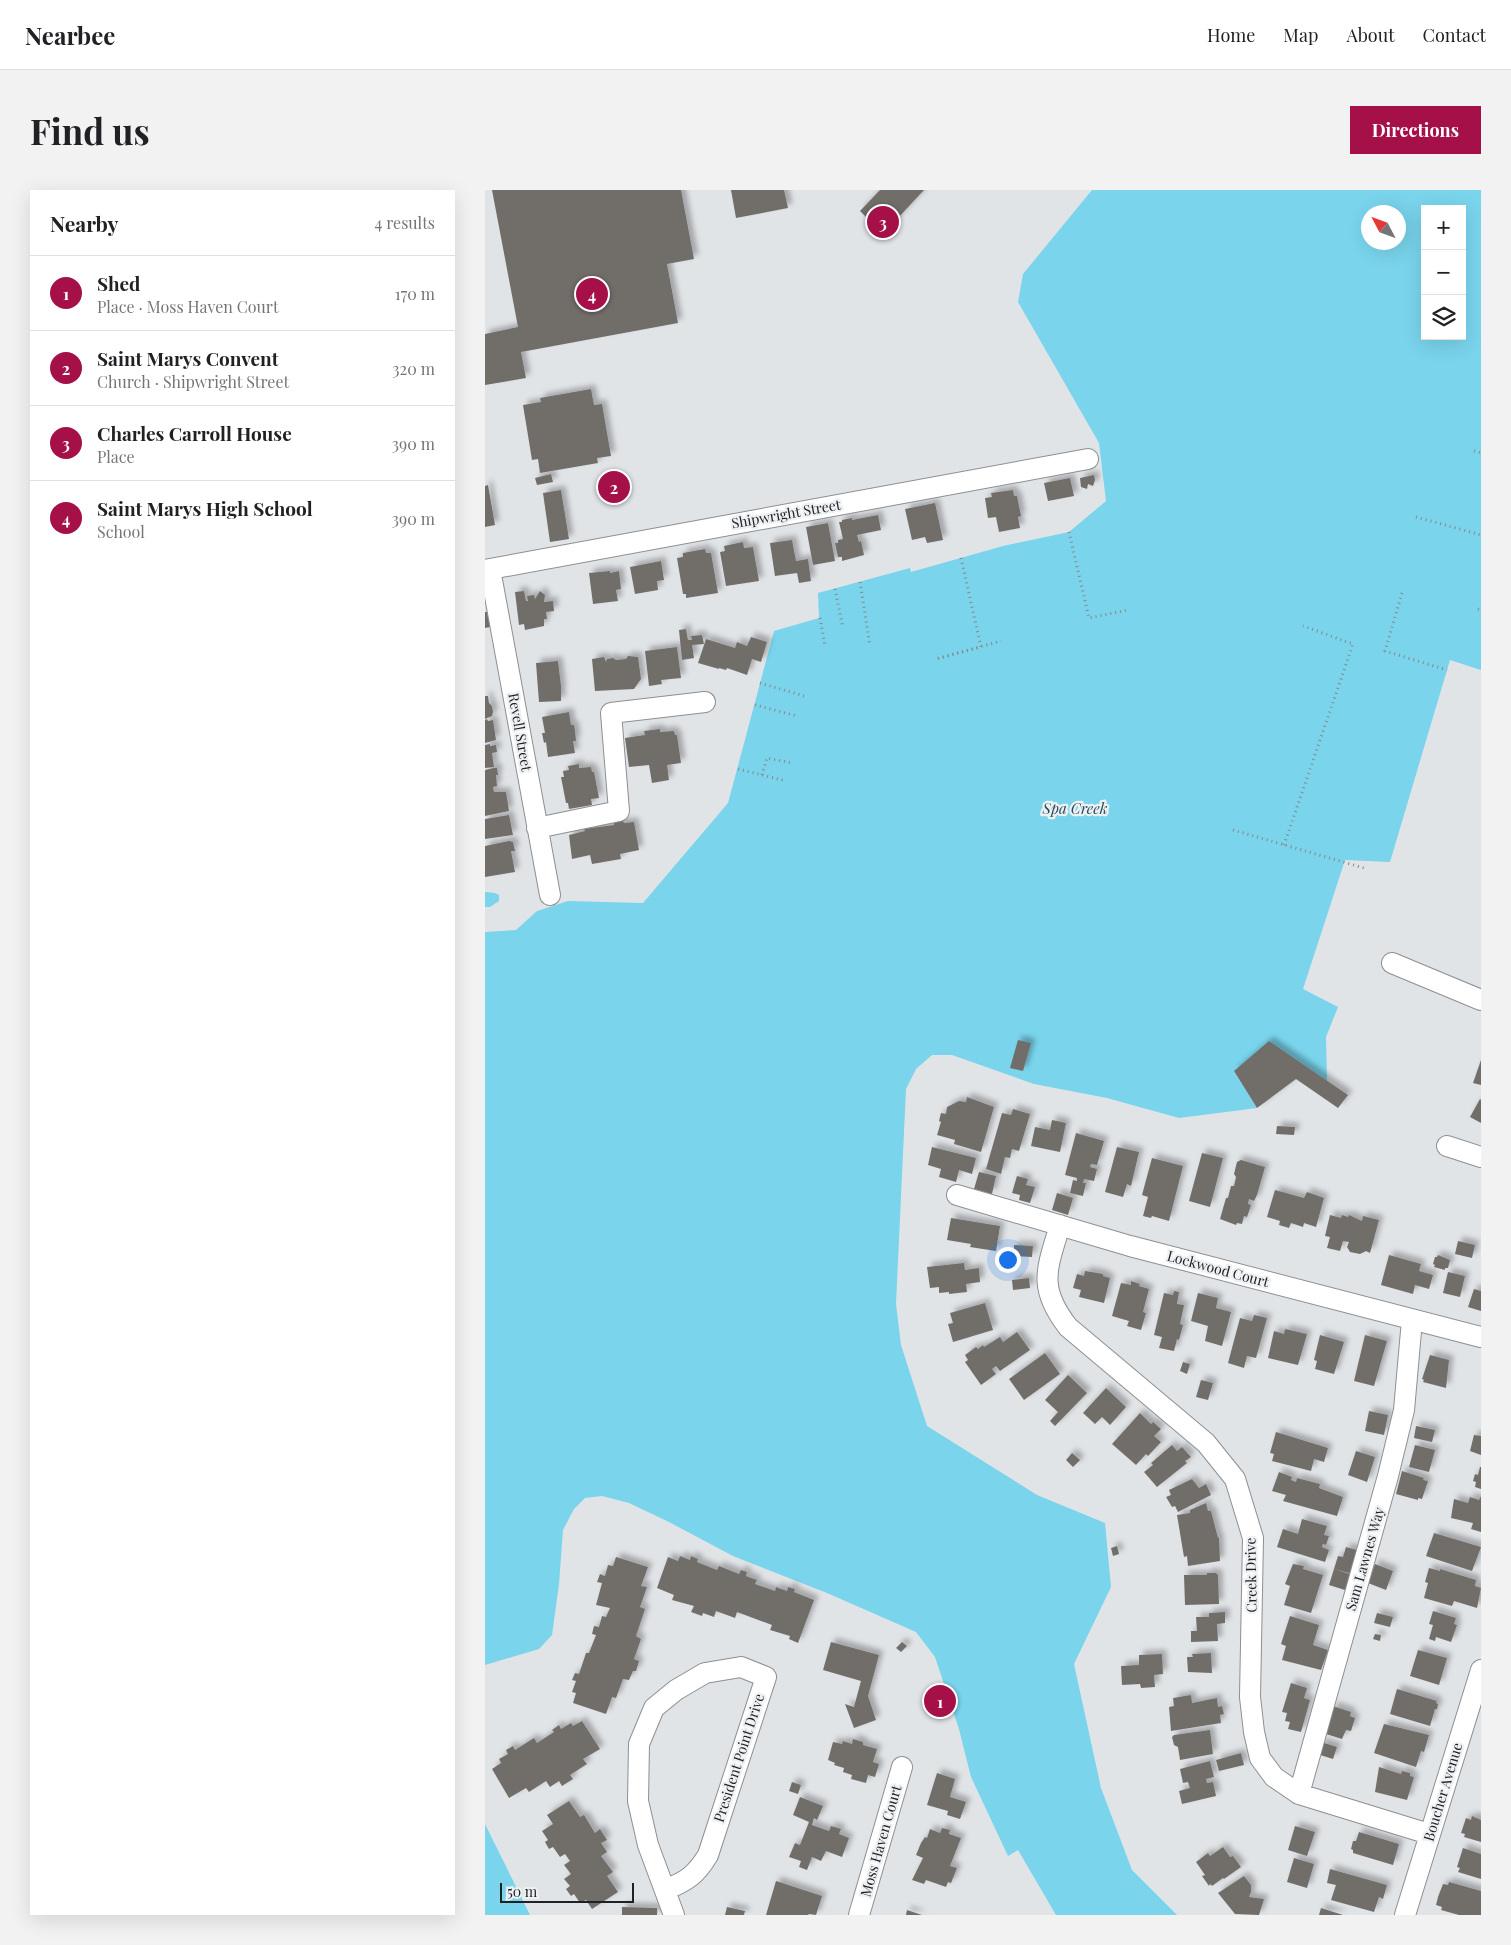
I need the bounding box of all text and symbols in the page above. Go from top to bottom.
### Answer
text: Nearbee [25,19,115,51]
text: Home [1207,23,1255,47]
text: Map [1283,23,1318,47]
text: About [1346,23,1395,47]
text: Contact [1423,23,1486,47]
button: Directions [1350,106,1481,154]
text: Find us [30,107,150,154]
pin: 3 [867,203,899,241]
north arrow [1361,205,1406,250]
map controls [1421,205,1466,340]
button: + [1421,205,1466,250]
text: Nearby [50,209,119,237]
text: 4 results [374,212,435,233]
button: − [1421,250,1466,295]
text: Shed [97,270,140,296]
pin: 4 [576,275,608,313]
text: 1 [63,283,69,304]
text: 170 m [395,283,435,304]
button: layers [1421,295,1466,340]
text: Place · Moss Haven Court [97,296,279,317]
text: Saint Marys Convent [97,345,278,371]
text: 2 [62,358,70,379]
text: 320 m [392,358,435,379]
text: Church · Shipwright Street [97,371,289,392]
text: Charles Carroll House [97,420,292,446]
text: 3 [62,433,70,454]
text: 390 m [392,433,435,454]
text: Place [97,446,135,467]
pin: 2 [598,468,630,506]
street label: Shipwright Street [730,494,843,532]
text: Saint Marys High School [97,495,313,521]
text: 4 [62,508,70,529]
text: 390 m [392,508,435,529]
text: School [97,521,145,542]
street label: Revell Street [504,691,537,773]
water label: Spa Creek [1042,798,1108,818]
street label: Lockwood Court [1165,1246,1272,1292]
your location [995,1247,1021,1273]
street label: Sam Lawnes Way [1341,1505,1388,1613]
street label: Creek Drive [1240,1537,1261,1613]
pin: 1 [924,1682,956,1720]
street label: President Point Drive [709,1691,768,1825]
street label: Boucher Avenue [1419,1740,1466,1843]
street label: Moss Haven Court [855,1782,906,1899]
scale bar [500,1880,634,1903]
text: 50 m [507,1882,537,1901]

